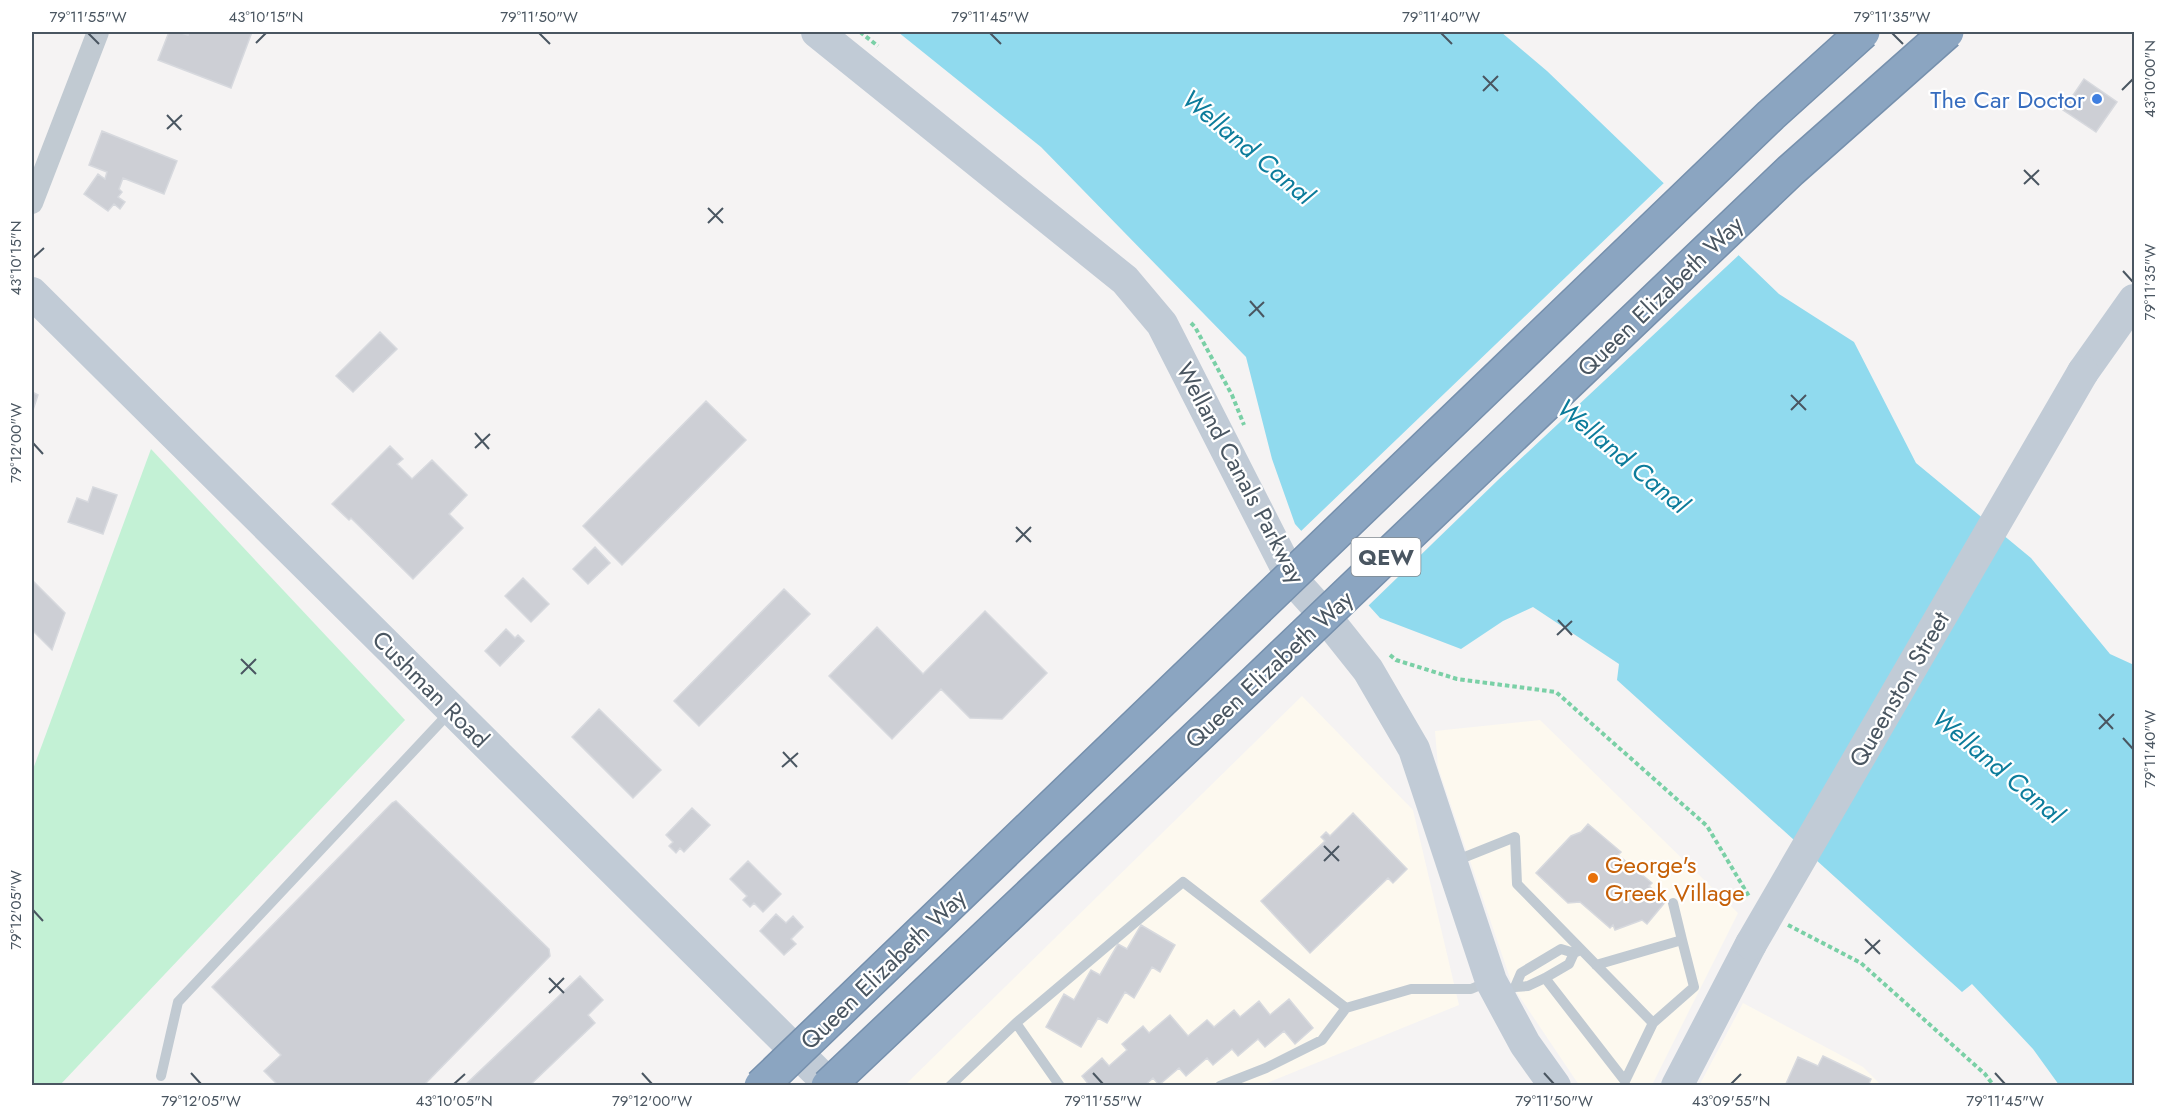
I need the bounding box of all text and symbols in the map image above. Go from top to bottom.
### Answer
text: 79°11'55"W [49,6,127,28]
text: 43°10'15"N [229,6,303,28]
text: 79°11'50"W [500,6,578,28]
text: 79°11'45"W [951,6,1029,28]
text: 79°11'40"W [1402,6,1480,28]
text: 79°11'35"W [1854,6,1931,28]
text: 43°10'00"N [2139,40,2161,118]
water label: Welland Canal [1174,80,1323,215]
place label: The Car Doctor [1930,82,2086,117]
marker: The Car Doctor [2090,92,2104,106]
street label: Queen Elizabeth Way [1569,207,1751,385]
text: 43°10'15"N [5,221,27,295]
text: 79°11'35"W [2139,243,2161,320]
street label: Welland Canals Parkway [1168,356,1314,590]
water label: Welland Canal [1549,389,1698,524]
text: 79°12'00"W [5,403,27,483]
road number: QEW [1352,538,1420,576]
street label: Queen Elizabeth Way [1177,581,1361,756]
street label: Queenston Street [1840,604,1958,773]
street label: Cushman Road [364,622,498,756]
water label: Welland Canal [1924,699,2073,834]
text: 79°11'40"W [2139,710,2161,788]
place label: George's Greek Village [1605,847,1745,910]
text: 79°12'05"W [5,870,27,950]
marker: George's Greek Village [1586,871,1600,885]
street label: Queen Elizabeth Way [792,880,974,1058]
text: 79°12'05"W [161,1090,241,1112]
text: 43°10'05"N [415,1090,493,1112]
text: 79°12'00"W [612,1090,692,1112]
text: 79°11'55"W [1064,1090,1142,1112]
text: 79°11'50"W [1515,1090,1593,1112]
text: 43°09'55"N [1692,1090,1770,1112]
text: 79°11'45"W [1966,1090,2044,1112]

